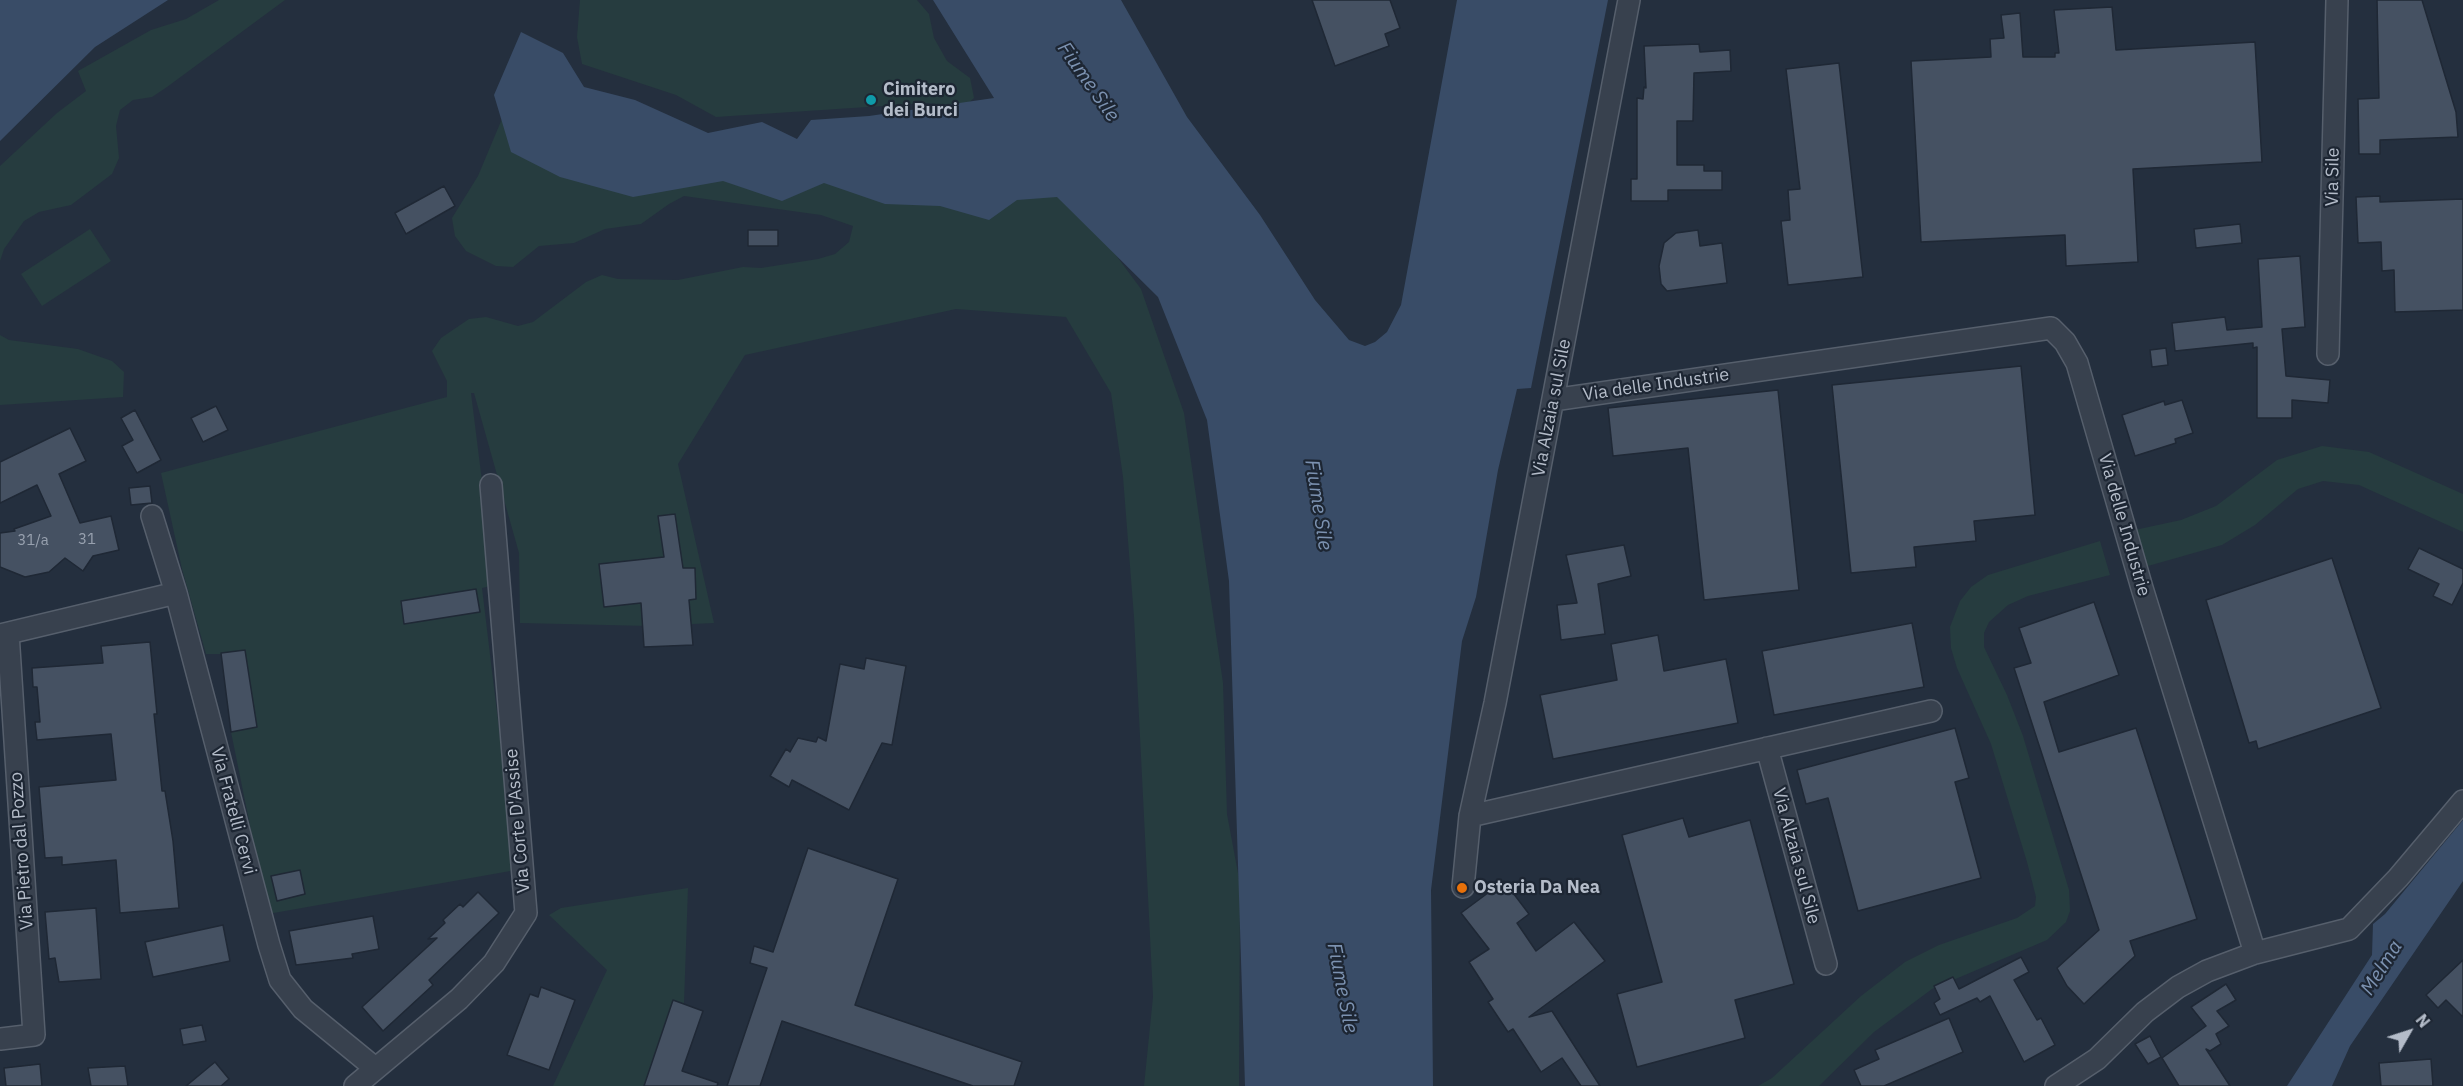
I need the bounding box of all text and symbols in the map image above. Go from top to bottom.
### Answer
water label: Fiume Sile [1052,38,1124,126]
place label: Cimitero dei Burci [883,79,958,122]
marker: Cimitero dei Burci [864,93,878,107]
street label: Via Sile [2322,147,2344,207]
street label: Via Alzaia sul Sile [1528,337,1576,479]
street label: Via delle Industrie [1581,364,1731,406]
street label: Via delle Industrie [2093,451,2155,599]
water label: Fiume Sile [1299,458,1337,552]
house number: 31 [78,531,96,549]
house number: 31/a [17,532,49,550]
street label: Via Fratelli Cervi [206,745,260,877]
street label: Via Corte D'Assise [501,748,535,894]
street label: Via Pietro dal Pozzo [6,771,38,931]
street label: Via Alzaia sul Sile [1767,786,1825,926]
place label: Osteria Da Nea [1474,877,1600,899]
marker: Osteria Da Nea [1455,881,1469,895]
water label: Melma [2356,936,2408,1000]
water label: Fiume Sile [1321,941,1363,1035]
north arrow [2379,1002,2439,1062]
text: N [2412,1010,2434,1031]

